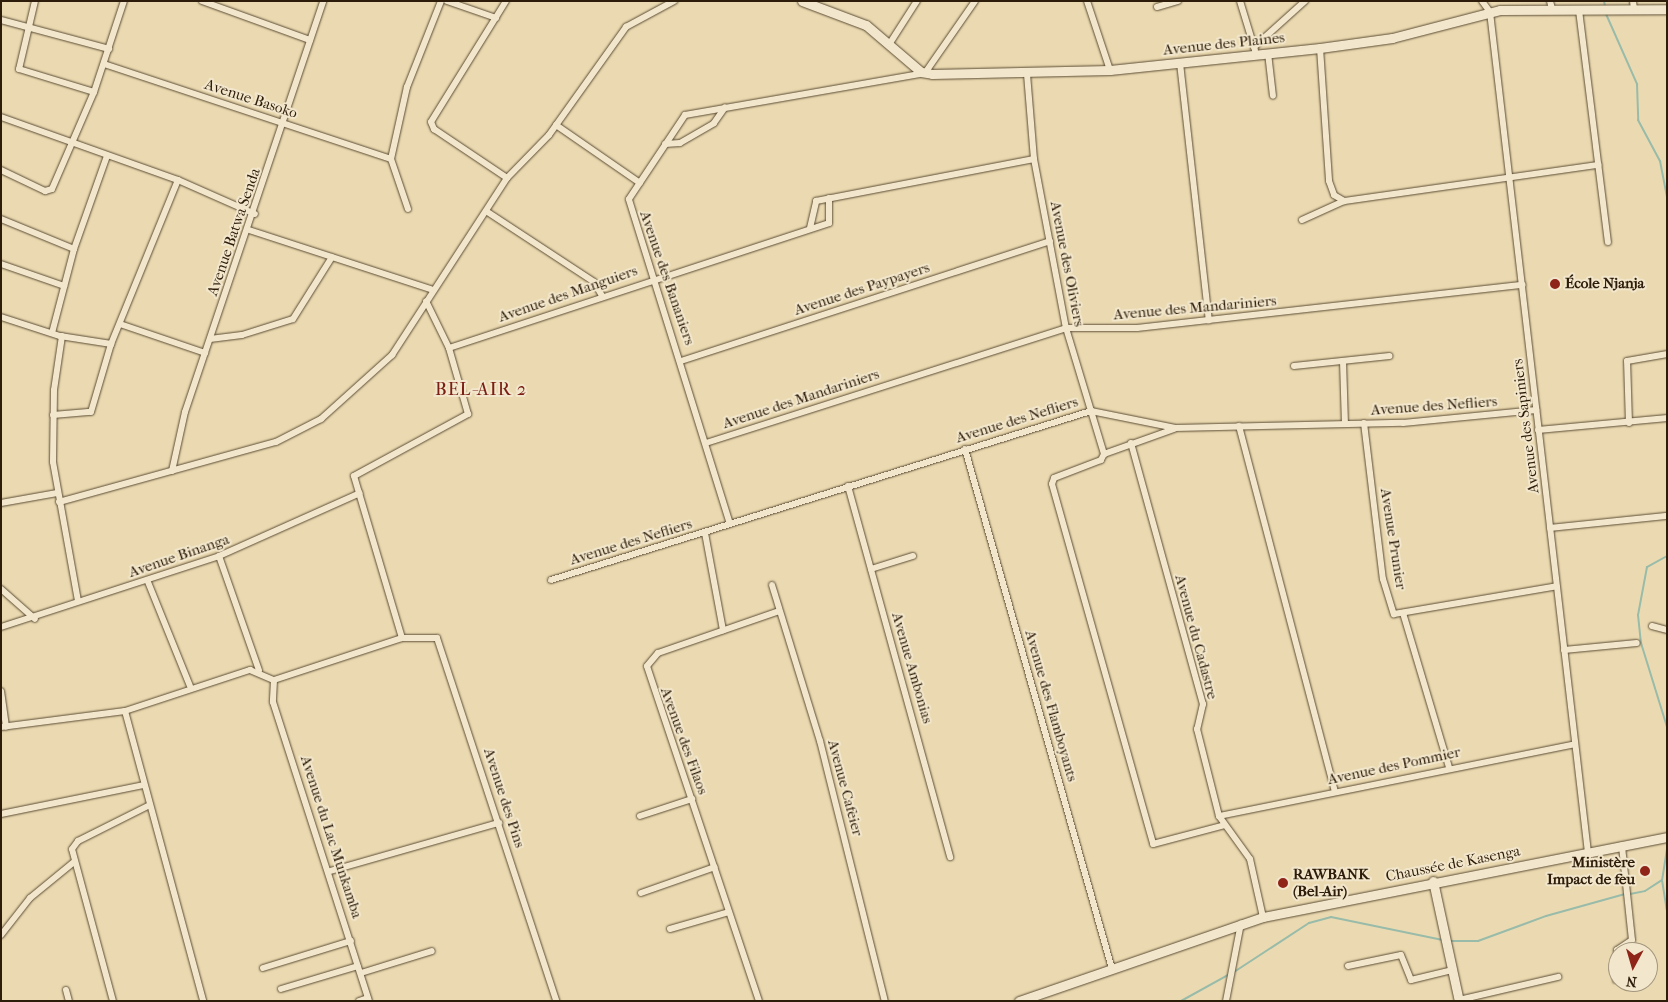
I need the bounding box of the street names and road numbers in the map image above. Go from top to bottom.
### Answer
street label: Avenue des Plaines [1162,29,1286,59]
street label: Avenue Basoko [202,76,300,122]
street label: Avenue Batwa Senda [204,166,264,298]
street label: Avenue des Oliviers [1046,200,1088,328]
street label: Avenue des Bananiers [636,209,698,347]
street label: Avenue des Paypayers [792,259,932,319]
street label: Avenue des Manguiers [496,262,640,326]
street label: Avenue des Mandariniers [1113,292,1277,324]
street label: Avenue des Sapiniers [1509,358,1543,494]
street label: Avenue des Mandariniers [720,365,882,433]
street label: Avenue des Nefliers [954,393,1080,447]
street label: Avenue des Nefliers [1370,393,1498,419]
street label: Avenue Prunier [1376,487,1410,591]
street label: Avenue des Nefliers [568,515,694,569]
street label: Avenue Binanga [126,530,232,582]
street label: Avenue du Cadastre [1171,573,1221,701]
street label: Avenue Ambonias [888,610,936,726]
street label: Avenue des Flamboyants [1021,628,1081,784]
street label: Avenue des Filaos [656,685,712,797]
street label: Avenue Cafeier [824,738,866,838]
street label: Avenue des Pommier [1326,743,1462,789]
street label: Avenue des Pins [479,746,529,850]
street label: Avenue du Lac Munkamba [296,753,366,921]
street label: Chaussée de Kasenga [1384,842,1522,886]

